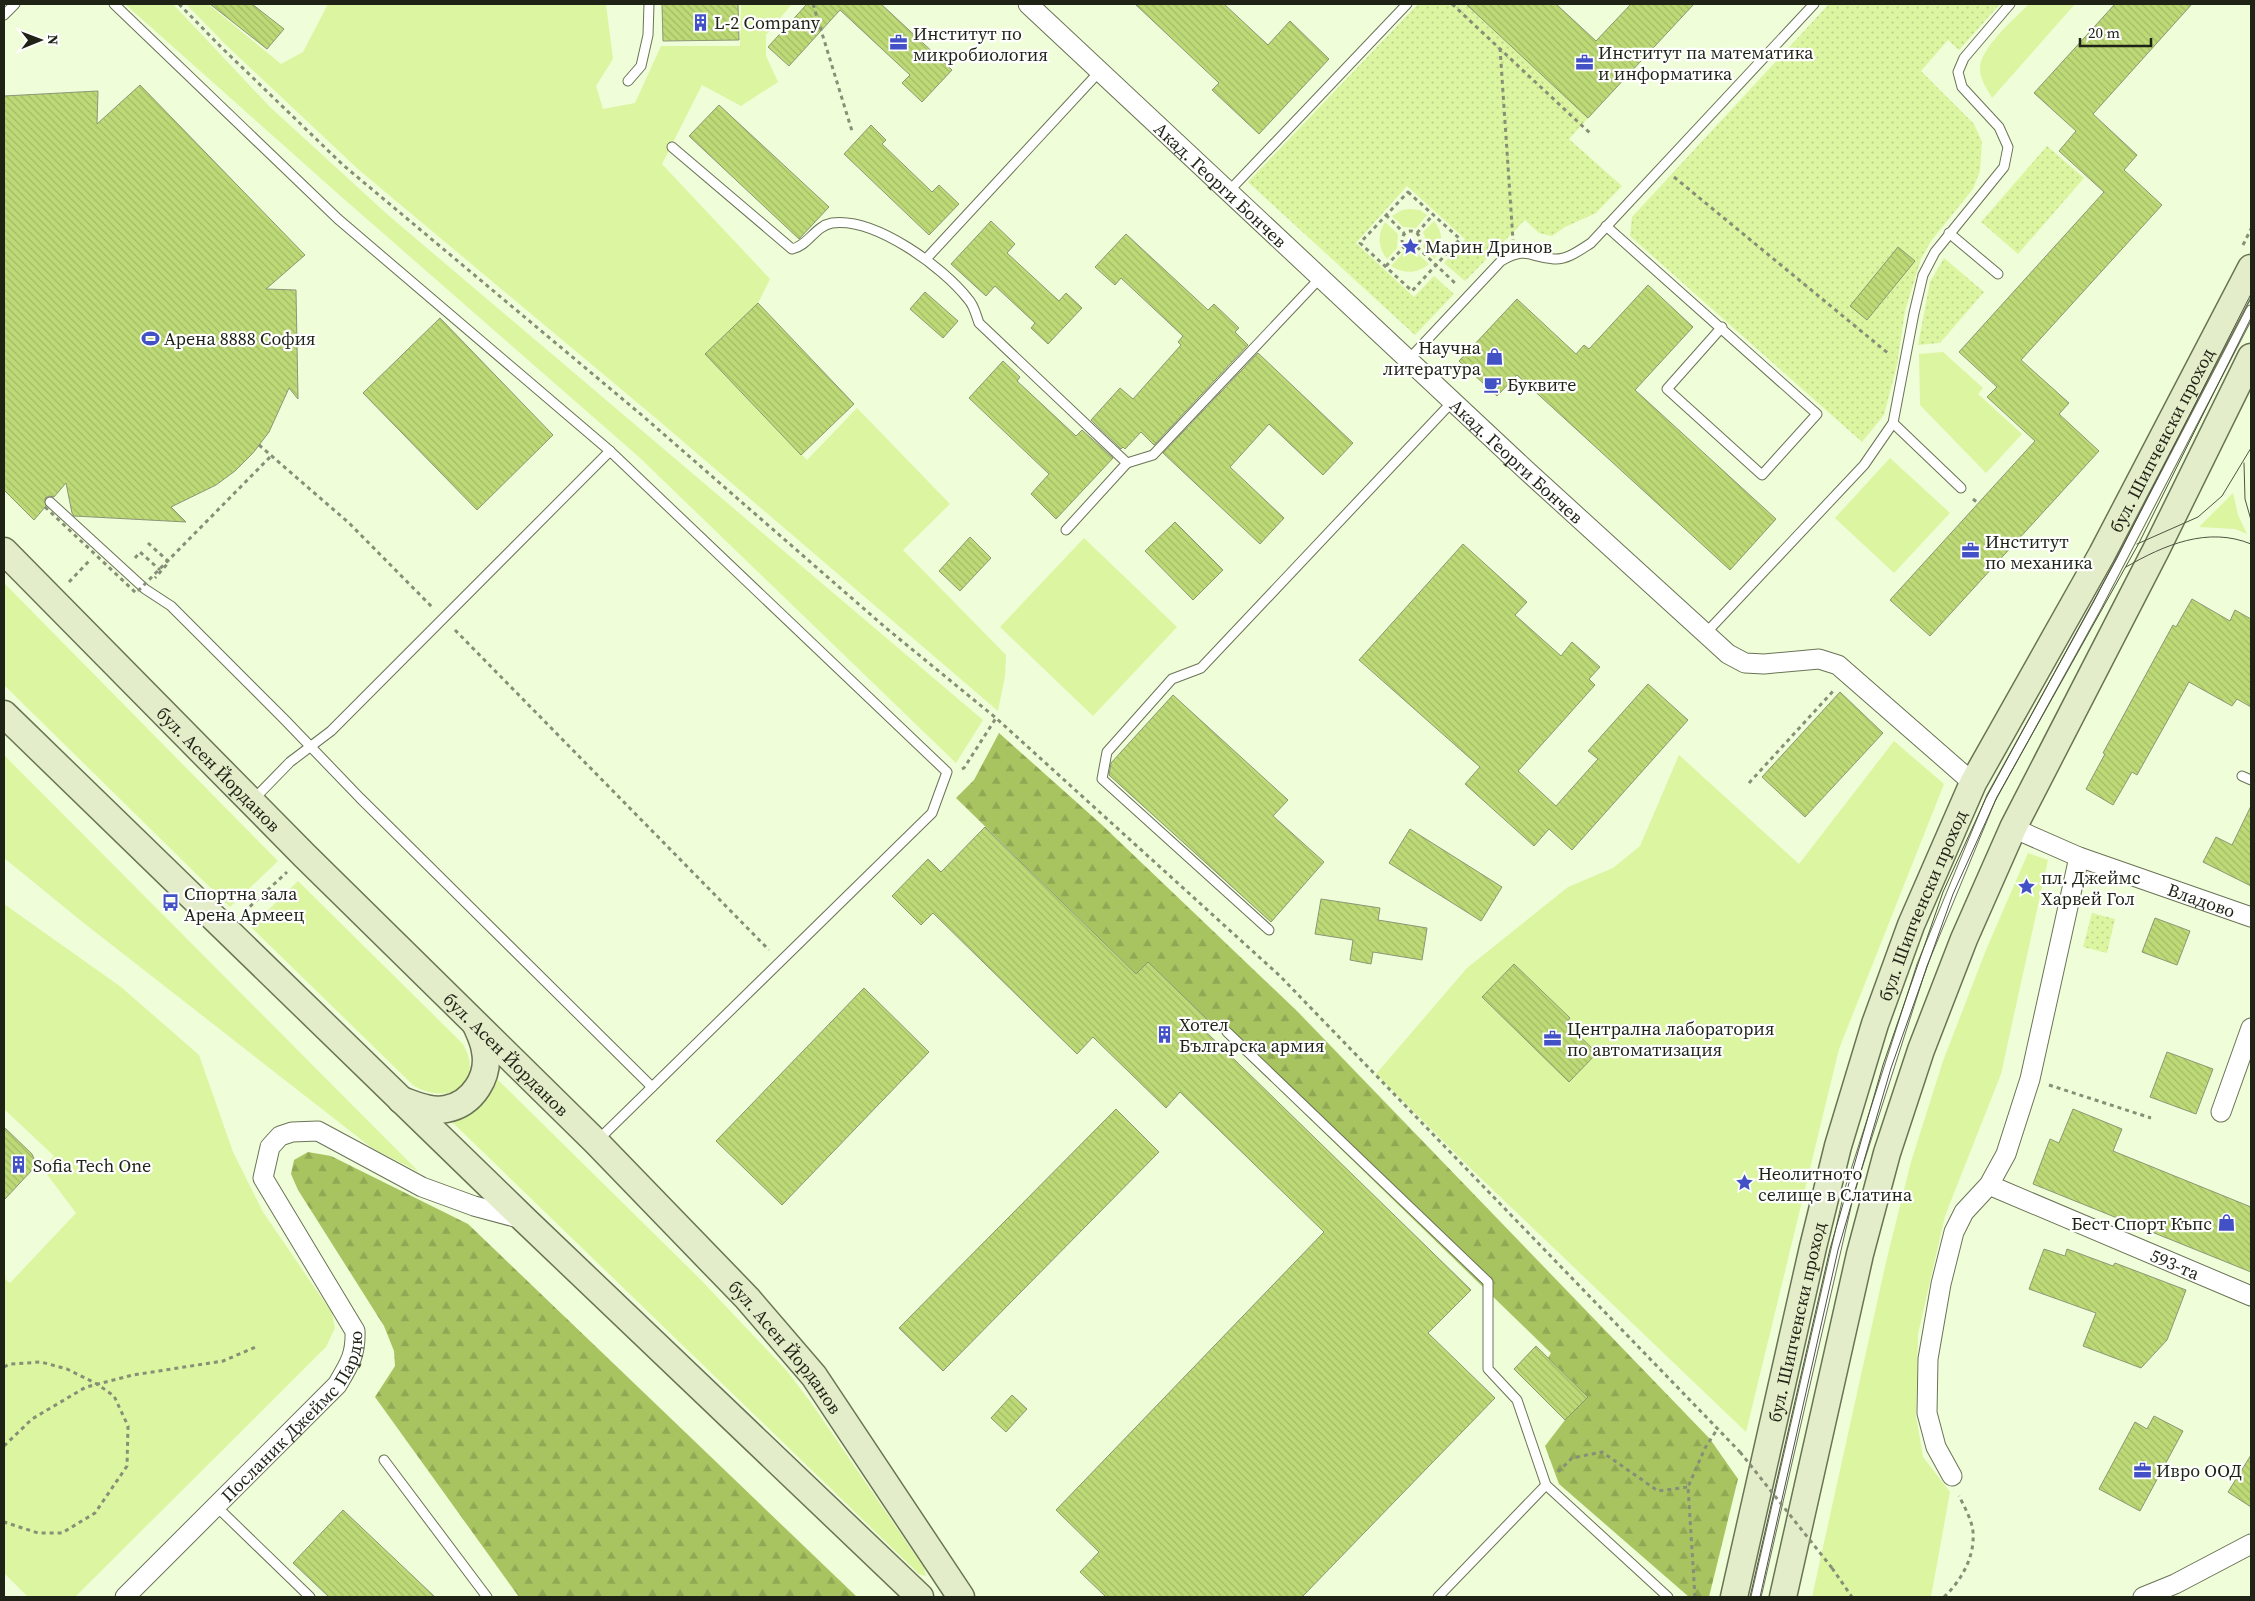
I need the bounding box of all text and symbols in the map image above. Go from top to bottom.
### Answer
place label: L-2 Company [714,10,821,35]
building icon: L-2 Company [690,12,710,32]
north arrow [15,15,65,65]
scale bar [2080,15,2151,47]
place label: Институт по микробиология [913,21,1048,67]
text: 20 m [2088,22,2120,43]
office icon: Институт по микробиология [889,33,909,53]
text: N [43,34,63,45]
place label: Институт па математика и информатика [1598,40,1814,86]
office icon: Институт па математика и информатика [1574,52,1594,72]
street label: Акад. Георги Бончев [1149,116,1293,253]
place label: Марин Дринов [1425,234,1552,259]
place icon: Марин Дринов [1401,236,1421,256]
place label: Арена 8888 София [164,326,316,351]
sports icon: Арена 8888 София [140,328,160,348]
place label: Научна литература [1383,335,1482,381]
street label: бул. Шипченски проход [2103,344,2220,536]
shop icon: Научна литература [1485,347,1505,367]
place label: Буквите [1507,372,1577,397]
cafe icon: Буквите [1483,374,1503,394]
street label: Акад. Георги Бончев [1445,393,1589,529]
place label: Институт по механика [1985,529,2094,575]
office icon: Институт по механика [1961,541,1981,561]
street label: бул. Асен Йорданов [151,701,286,837]
street label: бул. Шипченски проход [1872,806,1972,1004]
place label: пл. Джеймс Харвей Гол [2041,865,2141,911]
street label: Владово [2164,876,2239,923]
place icon: пл. Джеймс Харвей Гол [2017,877,2037,897]
place label: Спортна зала Арена Армеец [184,881,304,927]
bus stop icon: Спортна зала Арена Армеец [160,893,180,913]
street label: бул. Асен Йорданов [438,987,575,1121]
place label: Хотел Българска армия [1179,1012,1325,1058]
place label: Централна лаборатория по автоматизация [1567,1016,1775,1062]
building icon: Хотел Българска армия [1155,1024,1175,1044]
office icon: Централна лаборатория по автоматизация [1543,1028,1563,1048]
place label: Sofia Tech One [33,1153,151,1178]
building icon: Sofia Tech One [9,1155,29,1175]
place label: Неолитното селище в Слатина [1758,1161,1913,1207]
place icon: Неолитното селище в Слатина [1734,1173,1754,1193]
place label: Бест Спорт Къпс [2071,1211,2212,1236]
shop icon: Бест Спорт Къпс [2216,1213,2236,1233]
street label: бул. Шипченски проход [1761,1219,1831,1424]
street label: 593-та [2146,1242,2204,1286]
street label: бул. Асен Йорданов [723,1274,848,1419]
street label: Посланик Джеймс Пардю [215,1330,368,1507]
place label: Ивро ООД [2156,1458,2242,1483]
office icon: Ивро ООД [2132,1460,2152,1480]

